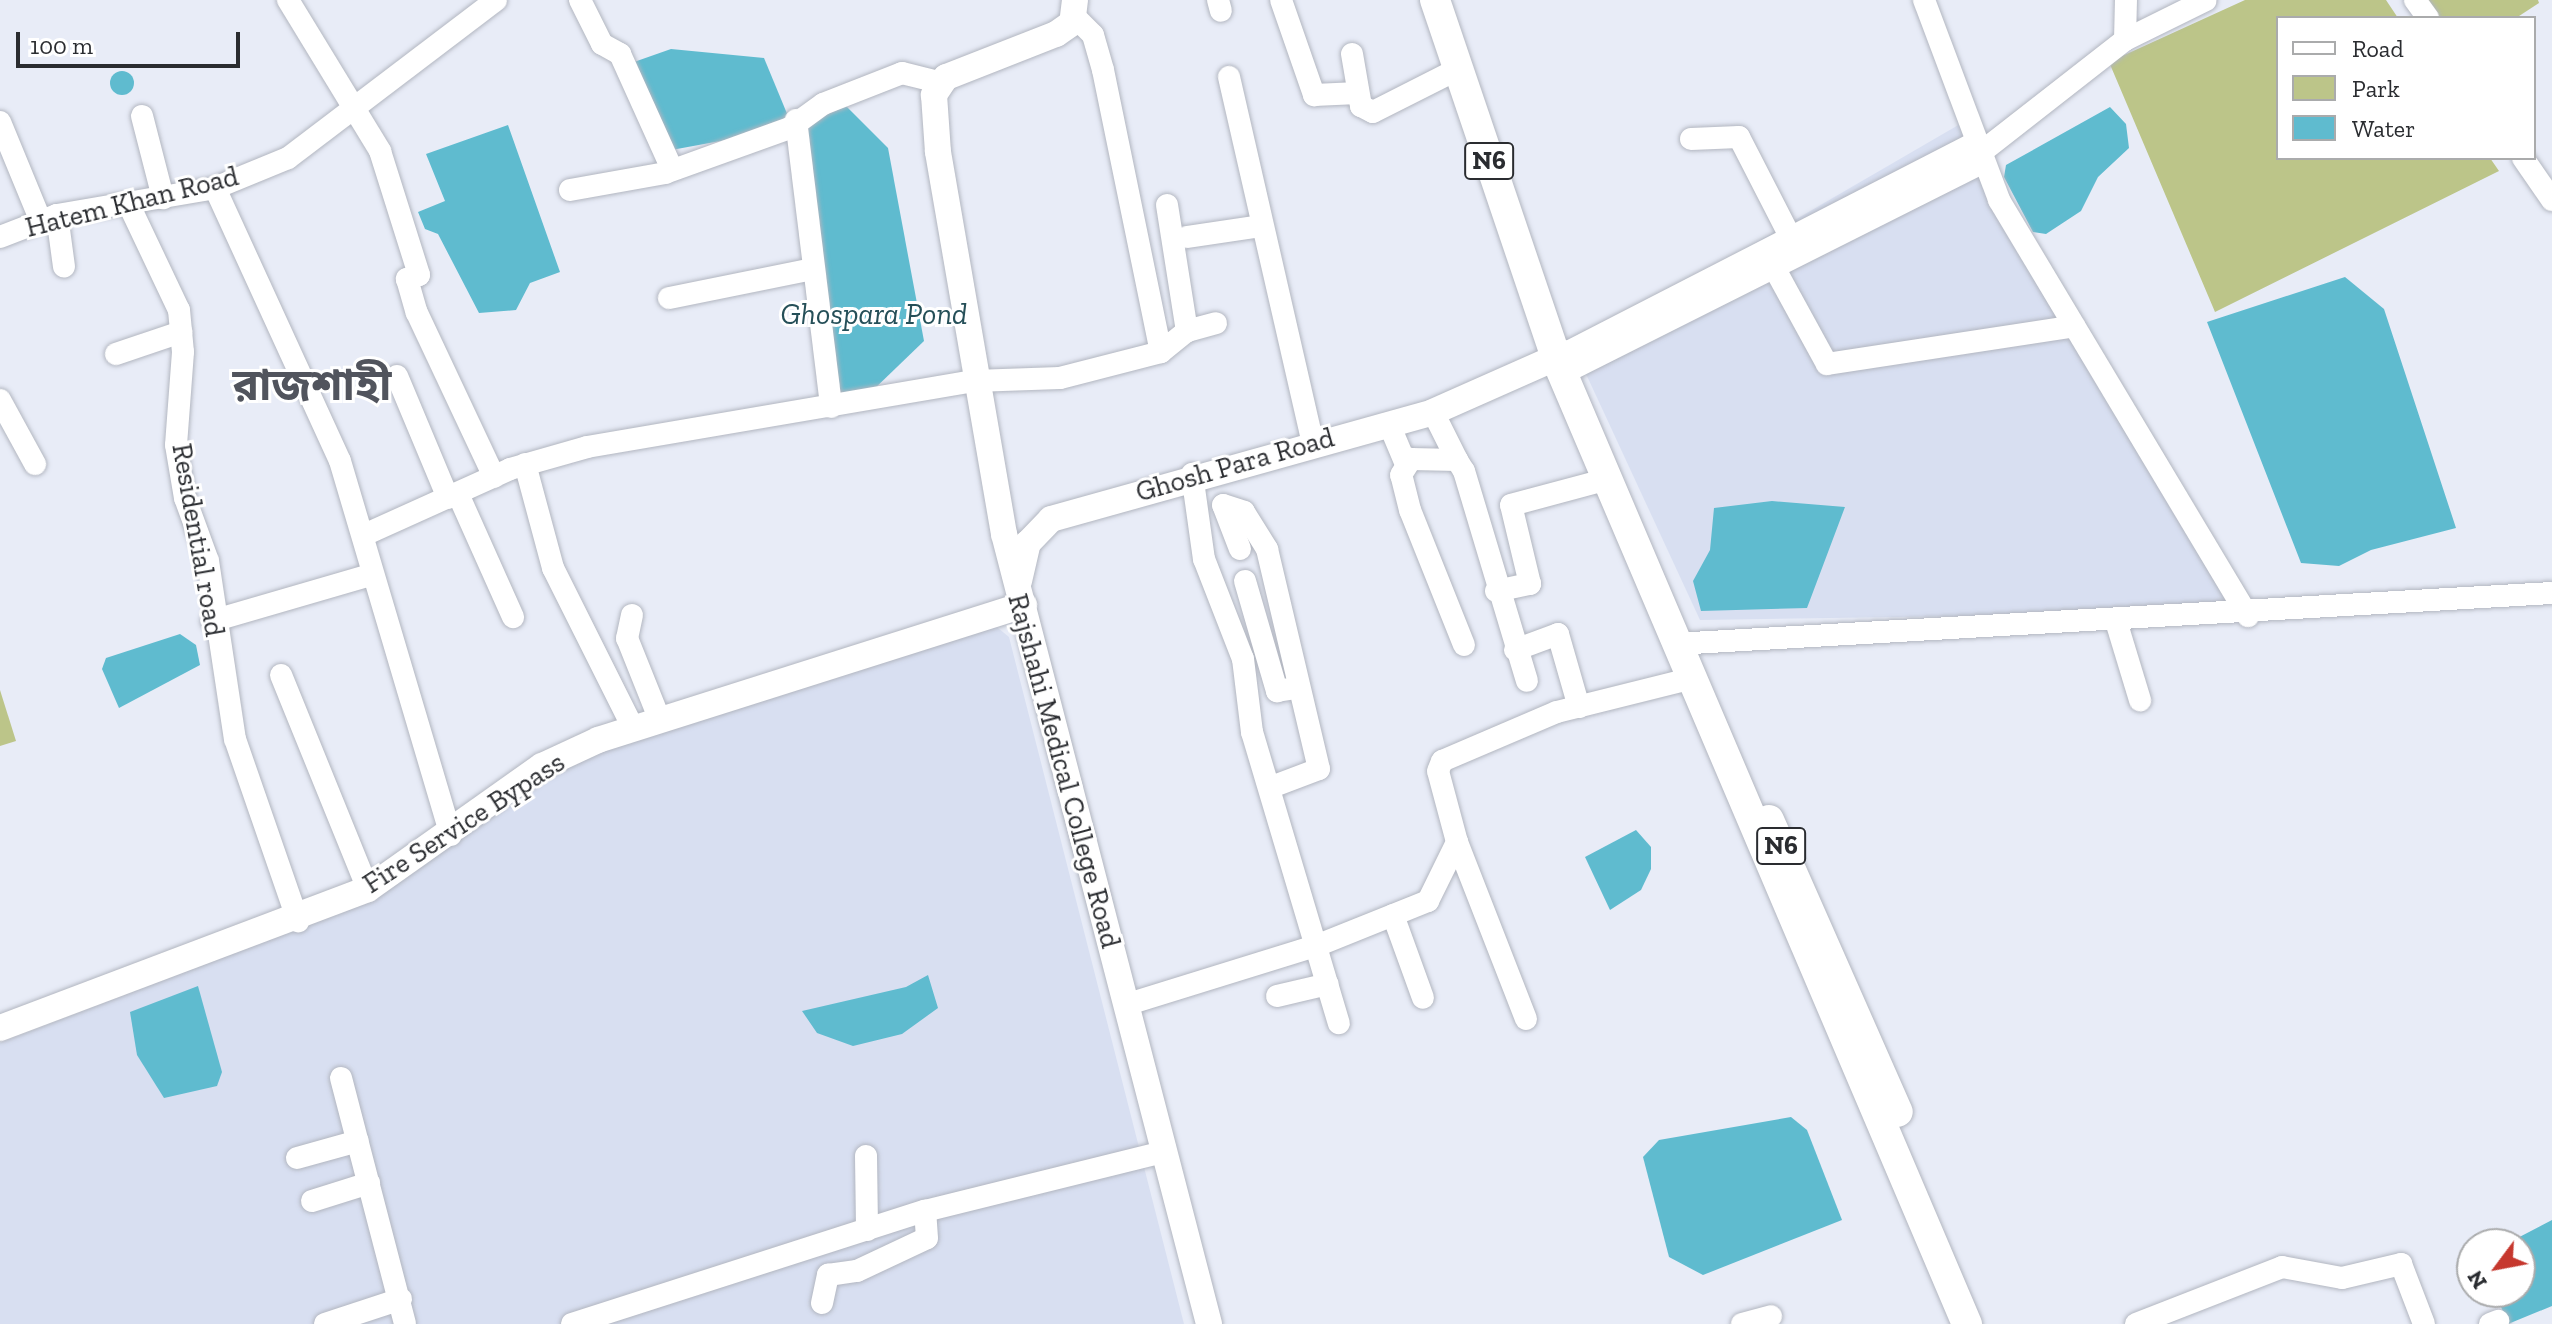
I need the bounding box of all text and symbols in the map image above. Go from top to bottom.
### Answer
scale bar [20,16,244,66]
legend [2276,16,2536,160]
text: 100 m [30,31,93,60]
text: Road [2352,34,2404,63]
text: Park [2352,74,2400,103]
text: Water [2352,114,2415,143]
road number: N6 [1463,139,1515,183]
street label: Hatem Khan Road [22,159,242,245]
water label: Ghospara Pond [781,296,967,332]
district label: রাজশাহী [232,359,392,411]
street label: Ghosh Para Road [1132,421,1338,509]
street label: Residential road [164,441,232,639]
street label: Rajshahi Medical College Road [1000,590,1128,952]
street label: Fire Service Bypass [357,745,571,901]
road number: N6 [1755,824,1807,868]
north arrow [2456,1228,2536,1308]
text: N [2461,1266,2493,1294]

